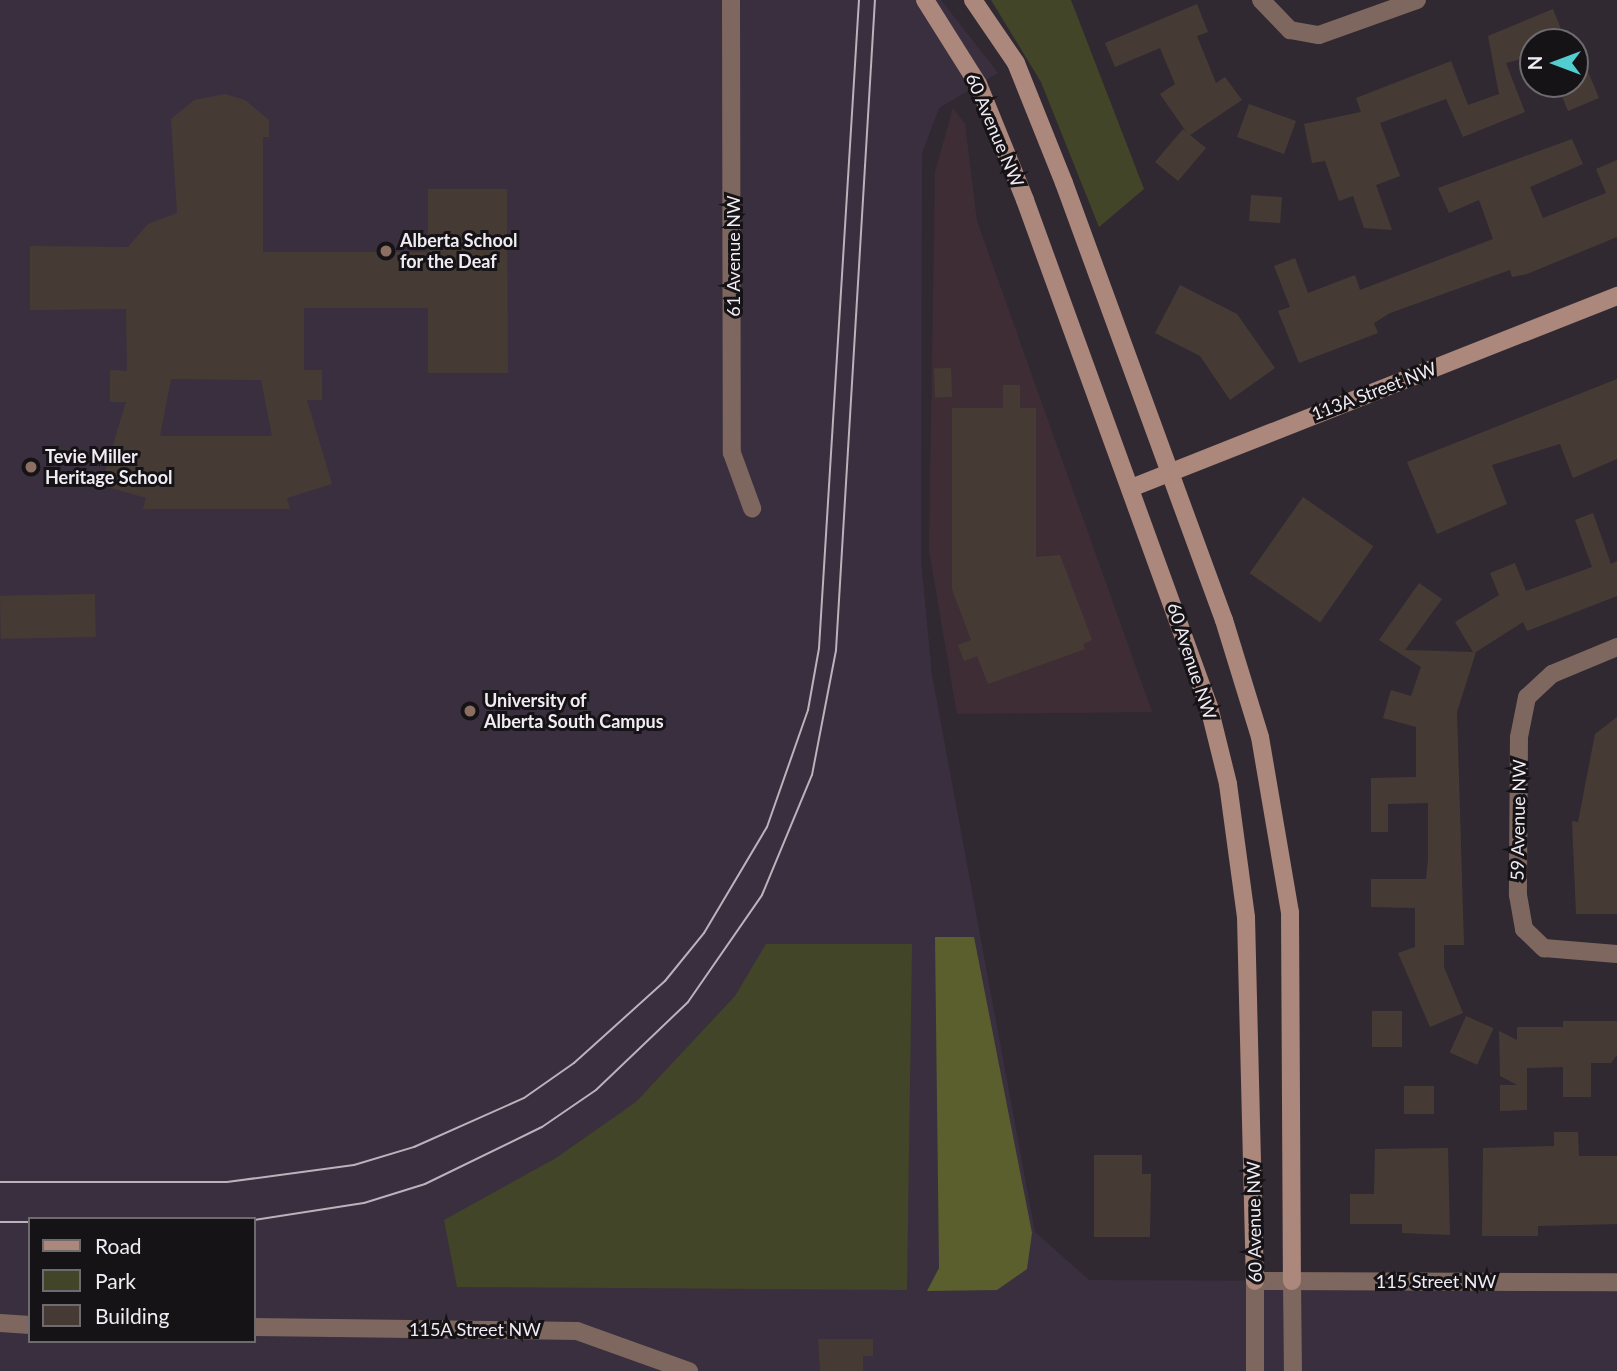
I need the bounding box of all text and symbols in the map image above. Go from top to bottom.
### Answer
north arrow [1519,28,1589,98]
text: N [1523,56,1546,70]
street label: 60 Avenue NW [961,70,1029,190]
street label: 61 Avenue NW [722,195,744,317]
place label: Alberta School for the Deaf [400,230,518,272]
marker: Alberta School for the Deaf [378,243,394,259]
street label: 113A Street NW [1308,357,1440,425]
place label: Tevie Miller Heritage School [45,446,172,489]
marker: Tevie Miller Heritage School [23,459,39,475]
street label: 60 Avenue NW [1163,600,1221,722]
place label: University of Alberta South Campus [484,690,664,732]
marker: University of Alberta South Campus [462,703,478,719]
street label: 59 Avenue NW [1506,759,1530,881]
street label: 60 Avenue NW [1242,1161,1266,1283]
legend [28,1217,256,1343]
text: Road [95,1233,142,1258]
text: Park [95,1268,136,1293]
street label: 115 Street NW [1376,1270,1496,1292]
text: Building [95,1303,170,1328]
street label: 115A Street NW [409,1318,541,1340]

